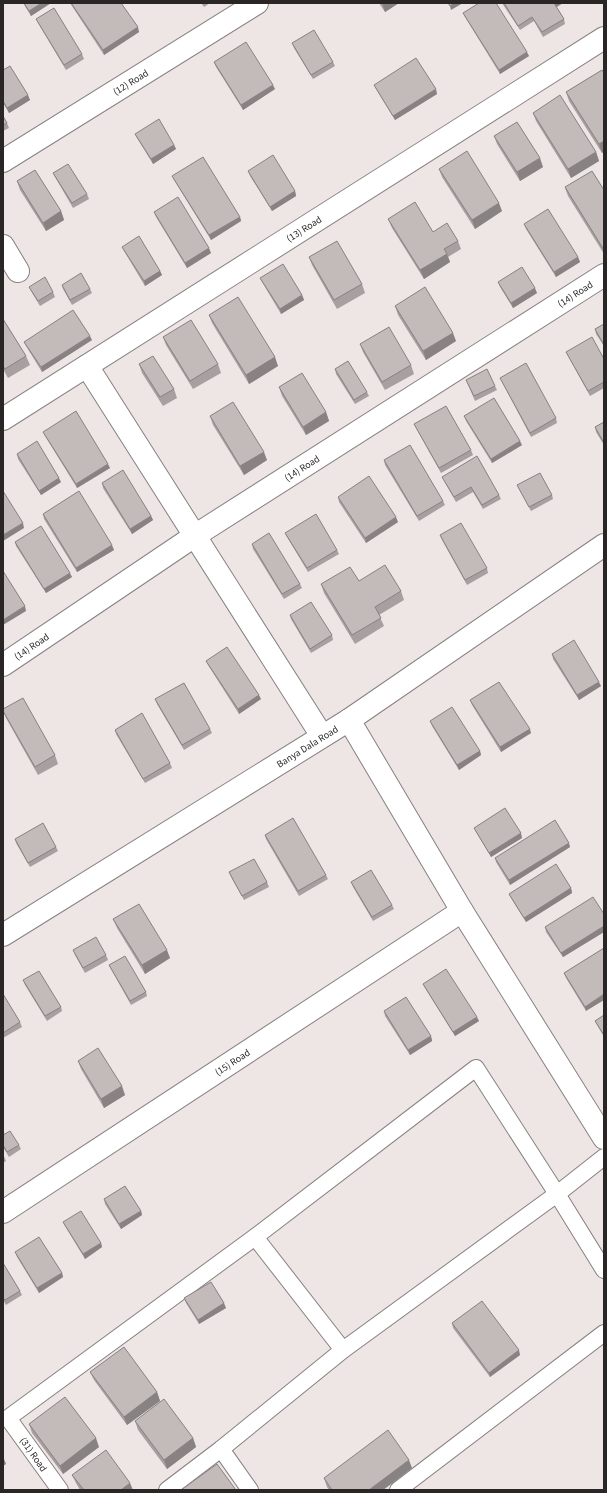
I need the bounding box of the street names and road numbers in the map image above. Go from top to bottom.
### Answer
street label: (12) Road [110,66,151,99]
street label: (13) Road [284,213,325,246]
street label: (14) Road [555,278,596,311]
street label: (14) Road [282,452,323,485]
street label: (14) Road [11,630,52,664]
street label: Banya Dala Road [274,722,341,771]
street label: (15) Road [212,1046,253,1079]
street label: (31) Road [16,1434,50,1475]

